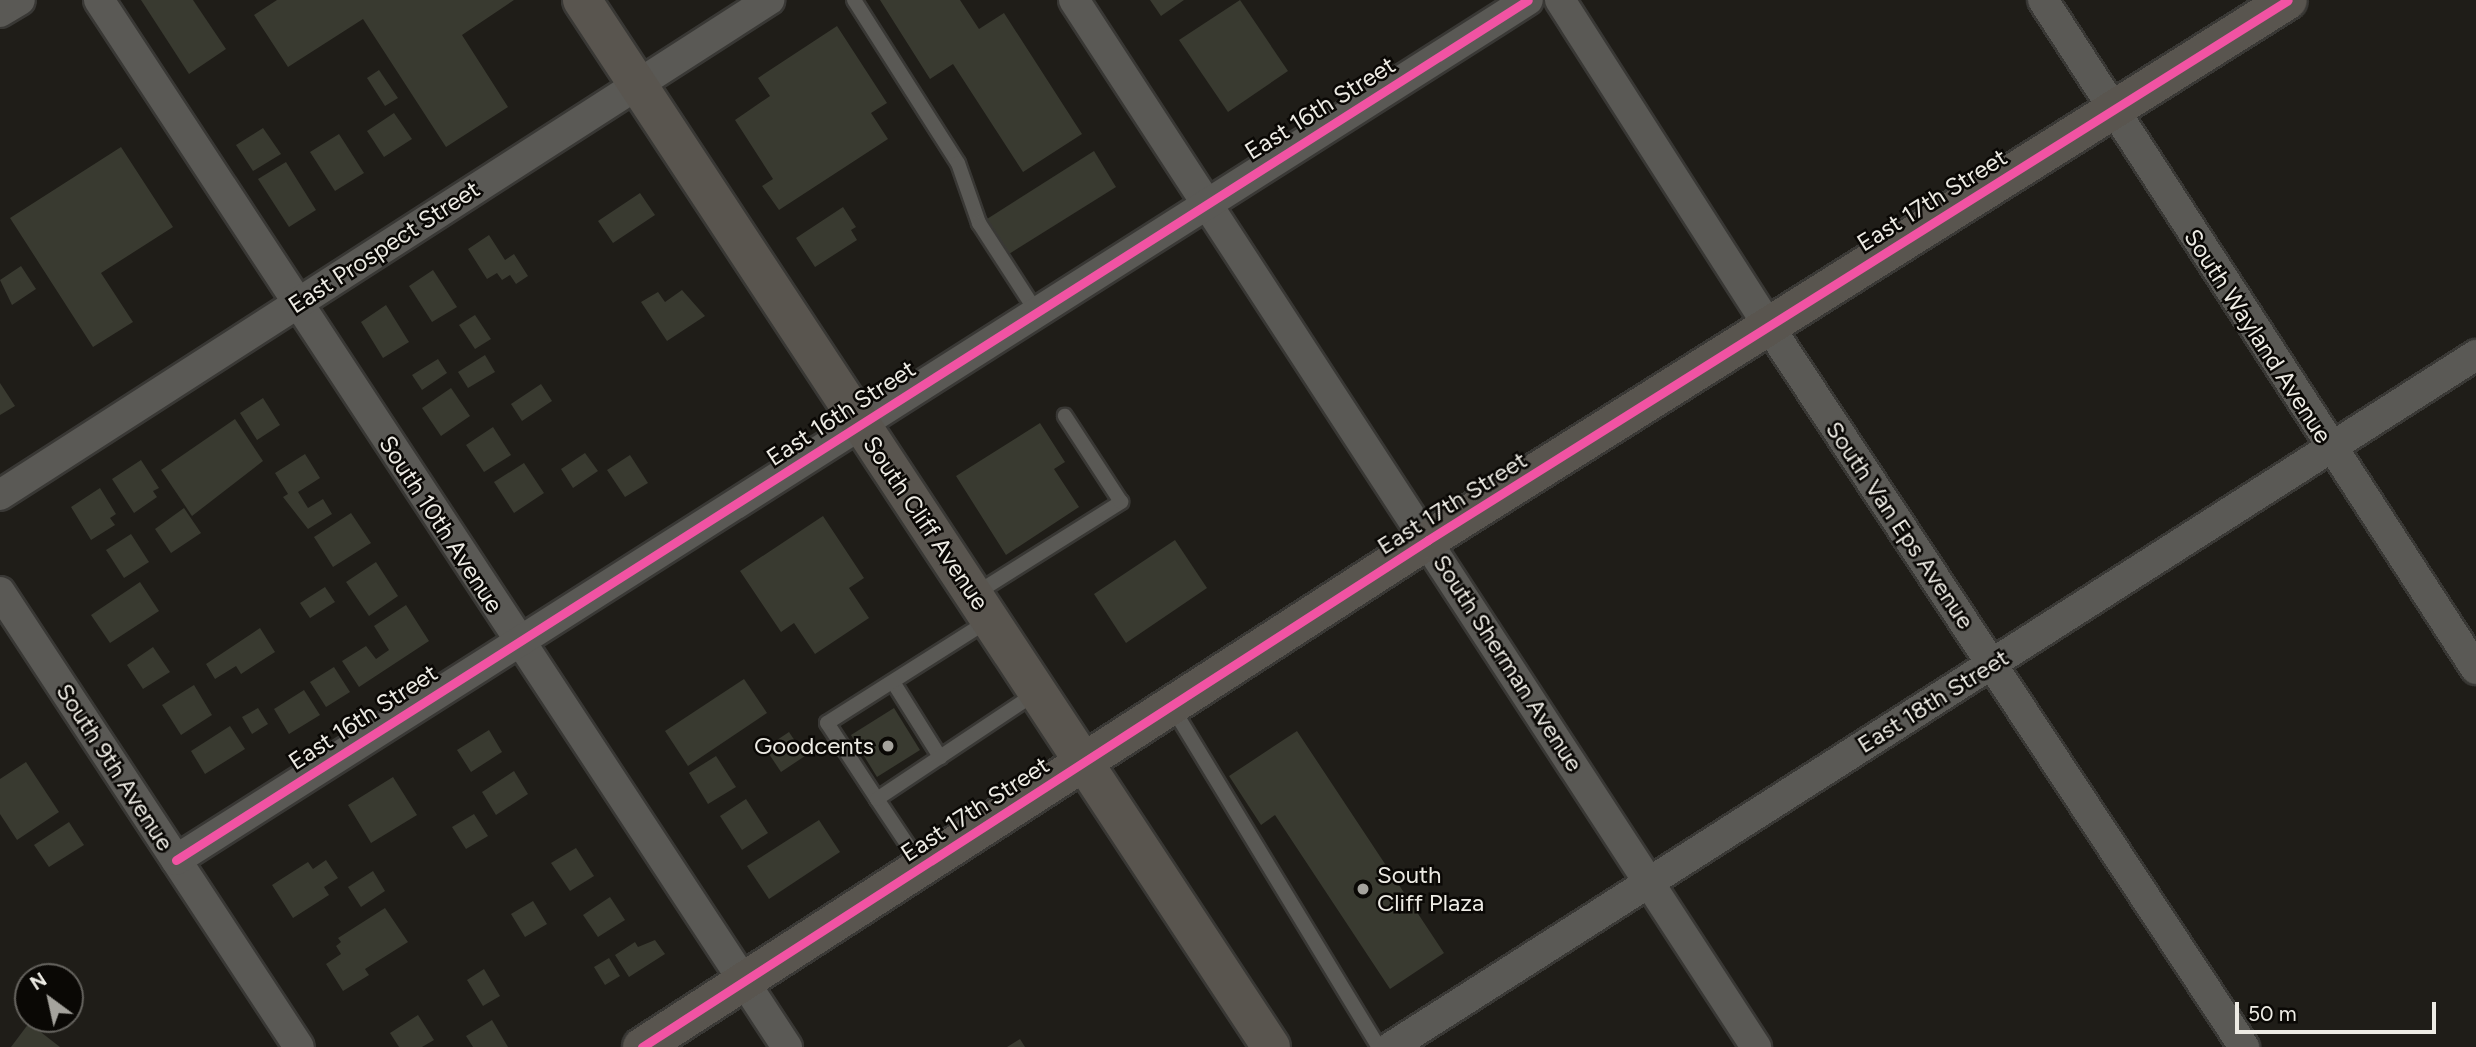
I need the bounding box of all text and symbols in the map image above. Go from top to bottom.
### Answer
street label: East 16th Street [1240,50,1400,166]
street label: East 17th Street [1852,142,2012,258]
street label: East Prospect Street [283,174,485,320]
street label: South Wayland Avenue [2178,224,2338,448]
street label: East 16th Street [761,354,921,472]
street label: South Van Eps Avenue [1820,416,1980,634]
street label: South 10th Avenue [373,430,509,618]
street label: South Cliff Avenue [857,431,995,615]
street label: East 17th Street [1372,445,1532,561]
street label: South Sherman Avenue [1427,549,1589,777]
street label: East 18th Street [1852,643,2014,759]
street label: East 16th Street [283,658,443,776]
street label: South 9th Avenue [50,678,180,856]
place label: Goodcents [754,732,874,760]
marker: Goodcents [880,738,896,754]
street label: East 17th Street [895,750,1055,868]
place label: South Cliff Plaza [1377,861,1484,917]
marker: South Cliff Plaza [1355,881,1371,897]
north arrow [14,963,84,1033]
text: N [26,968,51,995]
scale bar [2238,988,2439,1032]
text: 50 m [2248,1001,2297,1026]

